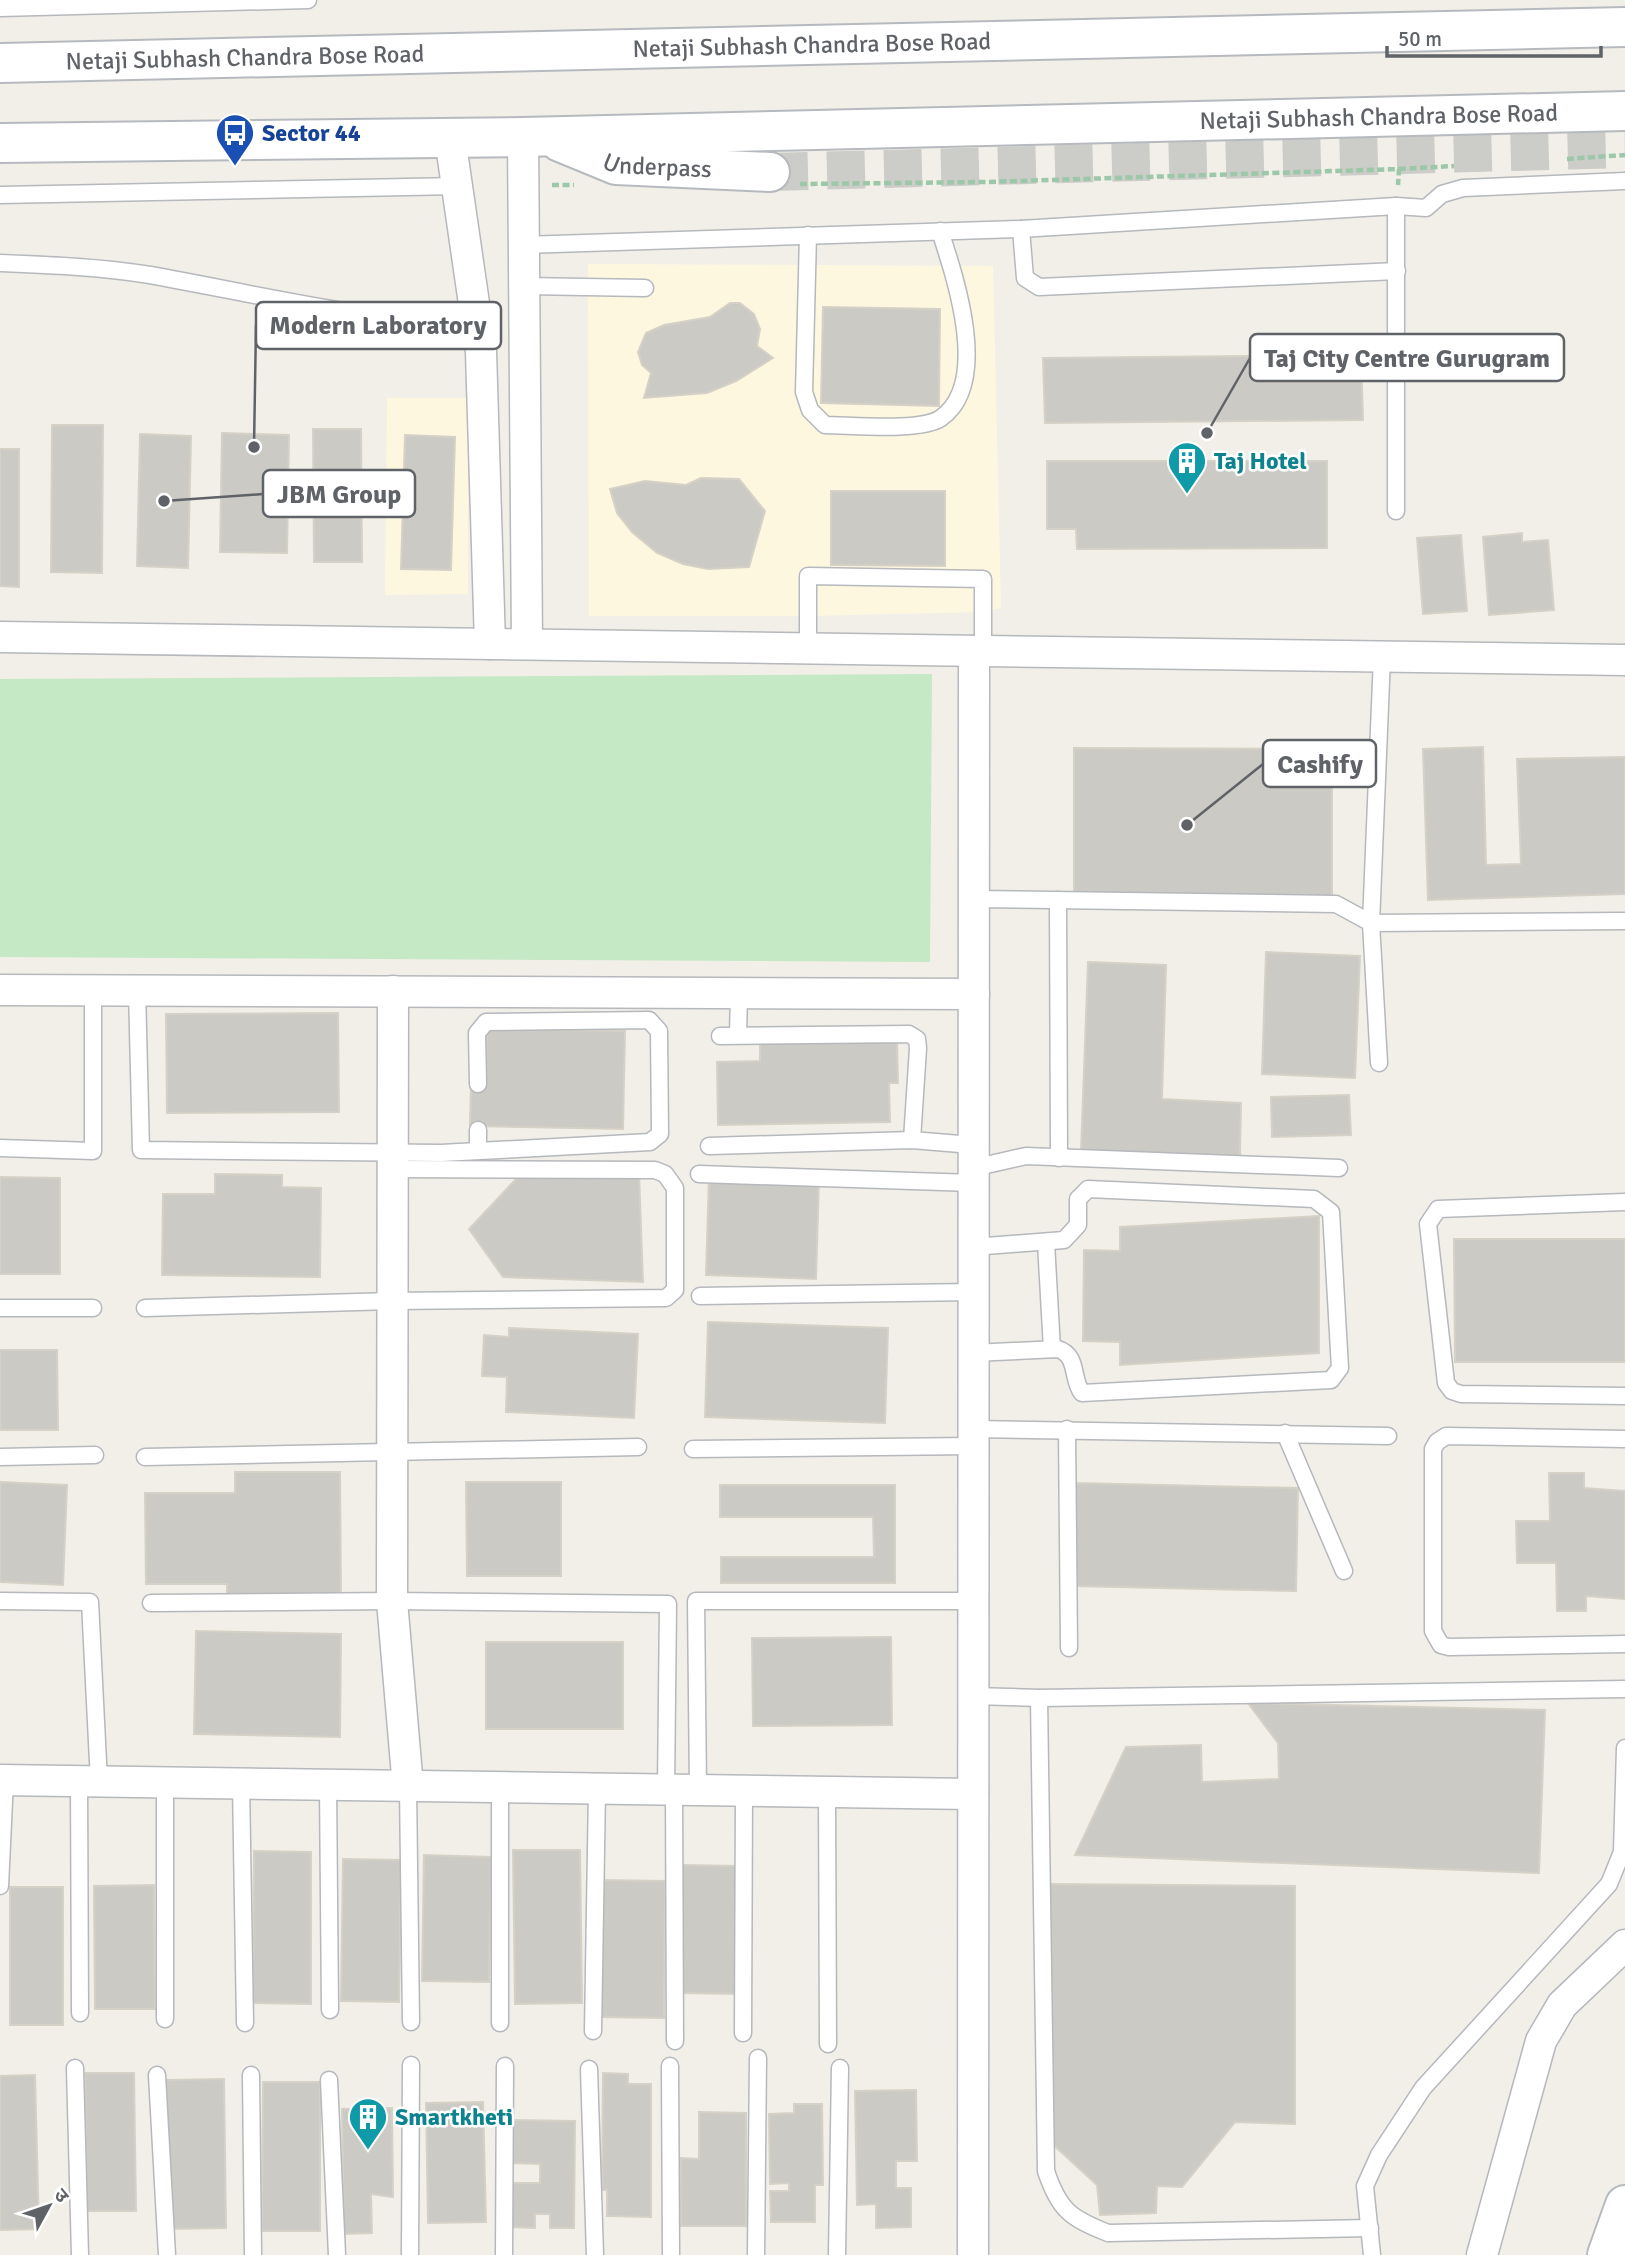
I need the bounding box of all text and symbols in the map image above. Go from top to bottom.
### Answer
scale bar [1387,14,1600,58]
street label: Netaji Subhash Chandra Bose Road [632,26,991,64]
text: 50 m [1398,26,1442,52]
street label: Netaji Subhash Chandra Bose Road [65,39,425,77]
street label: Netaji Subhash Chandra Bose Road [1199,98,1558,136]
bus stop icon: Sector 44 [214,112,256,167]
place label: Sector 44 [262,118,361,148]
street label: Underpass [598,146,712,184]
callout: Modern Laboratory [256,302,501,349]
text: Modern Laboratory [269,310,487,342]
callout: Taj City Centre Gurugram [1250,334,1564,381]
text: Taj City Centre Gurugram [1264,343,1550,375]
building icon: Taj Hotel [1166,440,1208,495]
place label: Taj Hotel [1214,446,1307,476]
callout: JBM Group [263,470,415,517]
text: JBM Group [277,479,401,511]
callout: Cashify [1263,740,1376,787]
text: Cashify [1277,749,1363,781]
building icon: Smartkheti [347,2096,389,2151]
place label: Smartkheti [395,2102,513,2132]
north arrow [14,2171,84,2241]
text: उ [48,2184,75,2208]

